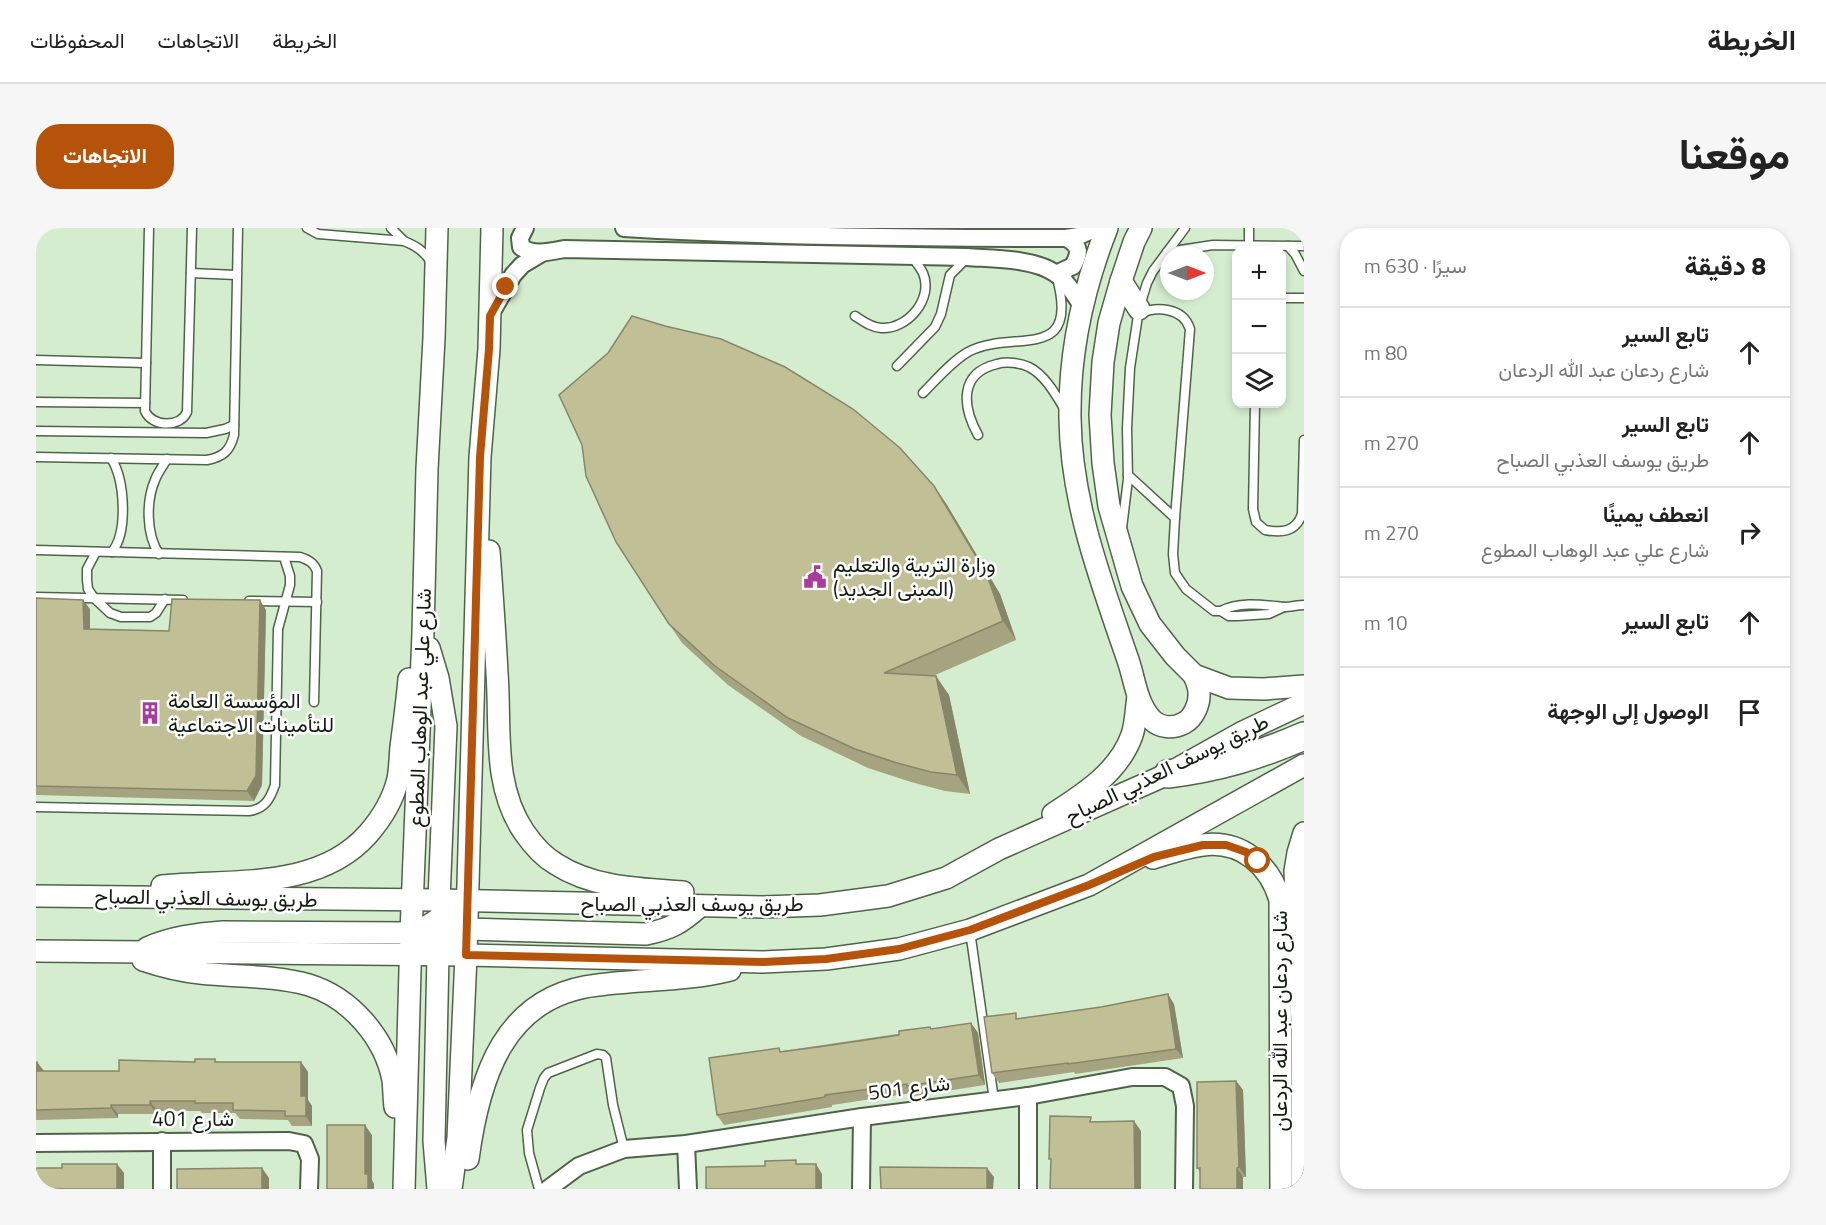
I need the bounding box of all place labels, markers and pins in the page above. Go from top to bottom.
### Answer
place label: وزارة التربية والتعليم (المبنى الجديد) [833,548,996,604]
public building icon: وزارة التربية والتعليم (المبنى الجديد) [802,564,828,590]
place label: المؤسسة العامة للتأمينات الاجتماعية [168,684,334,740]
building icon: المؤسسة العامة للتأمينات الاجتماعية [137,700,163,726]

